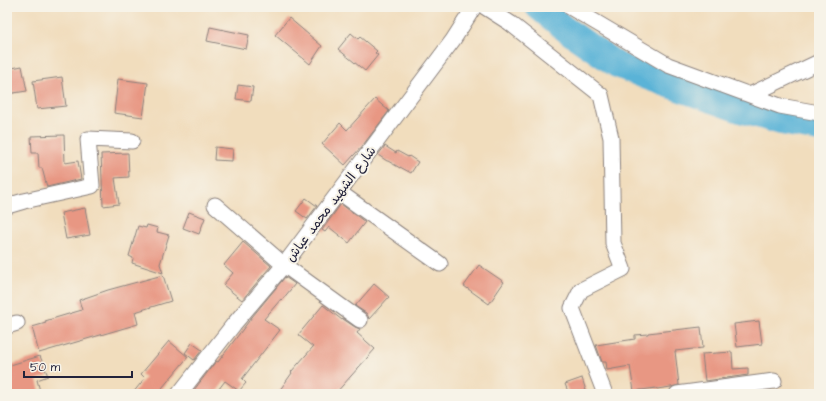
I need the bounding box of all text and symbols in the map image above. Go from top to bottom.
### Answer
street label: شارع الشهيد محمد عياش [282,143,380,265]
scale bar [24,353,132,379]
text: 50 m [30,359,61,376]

